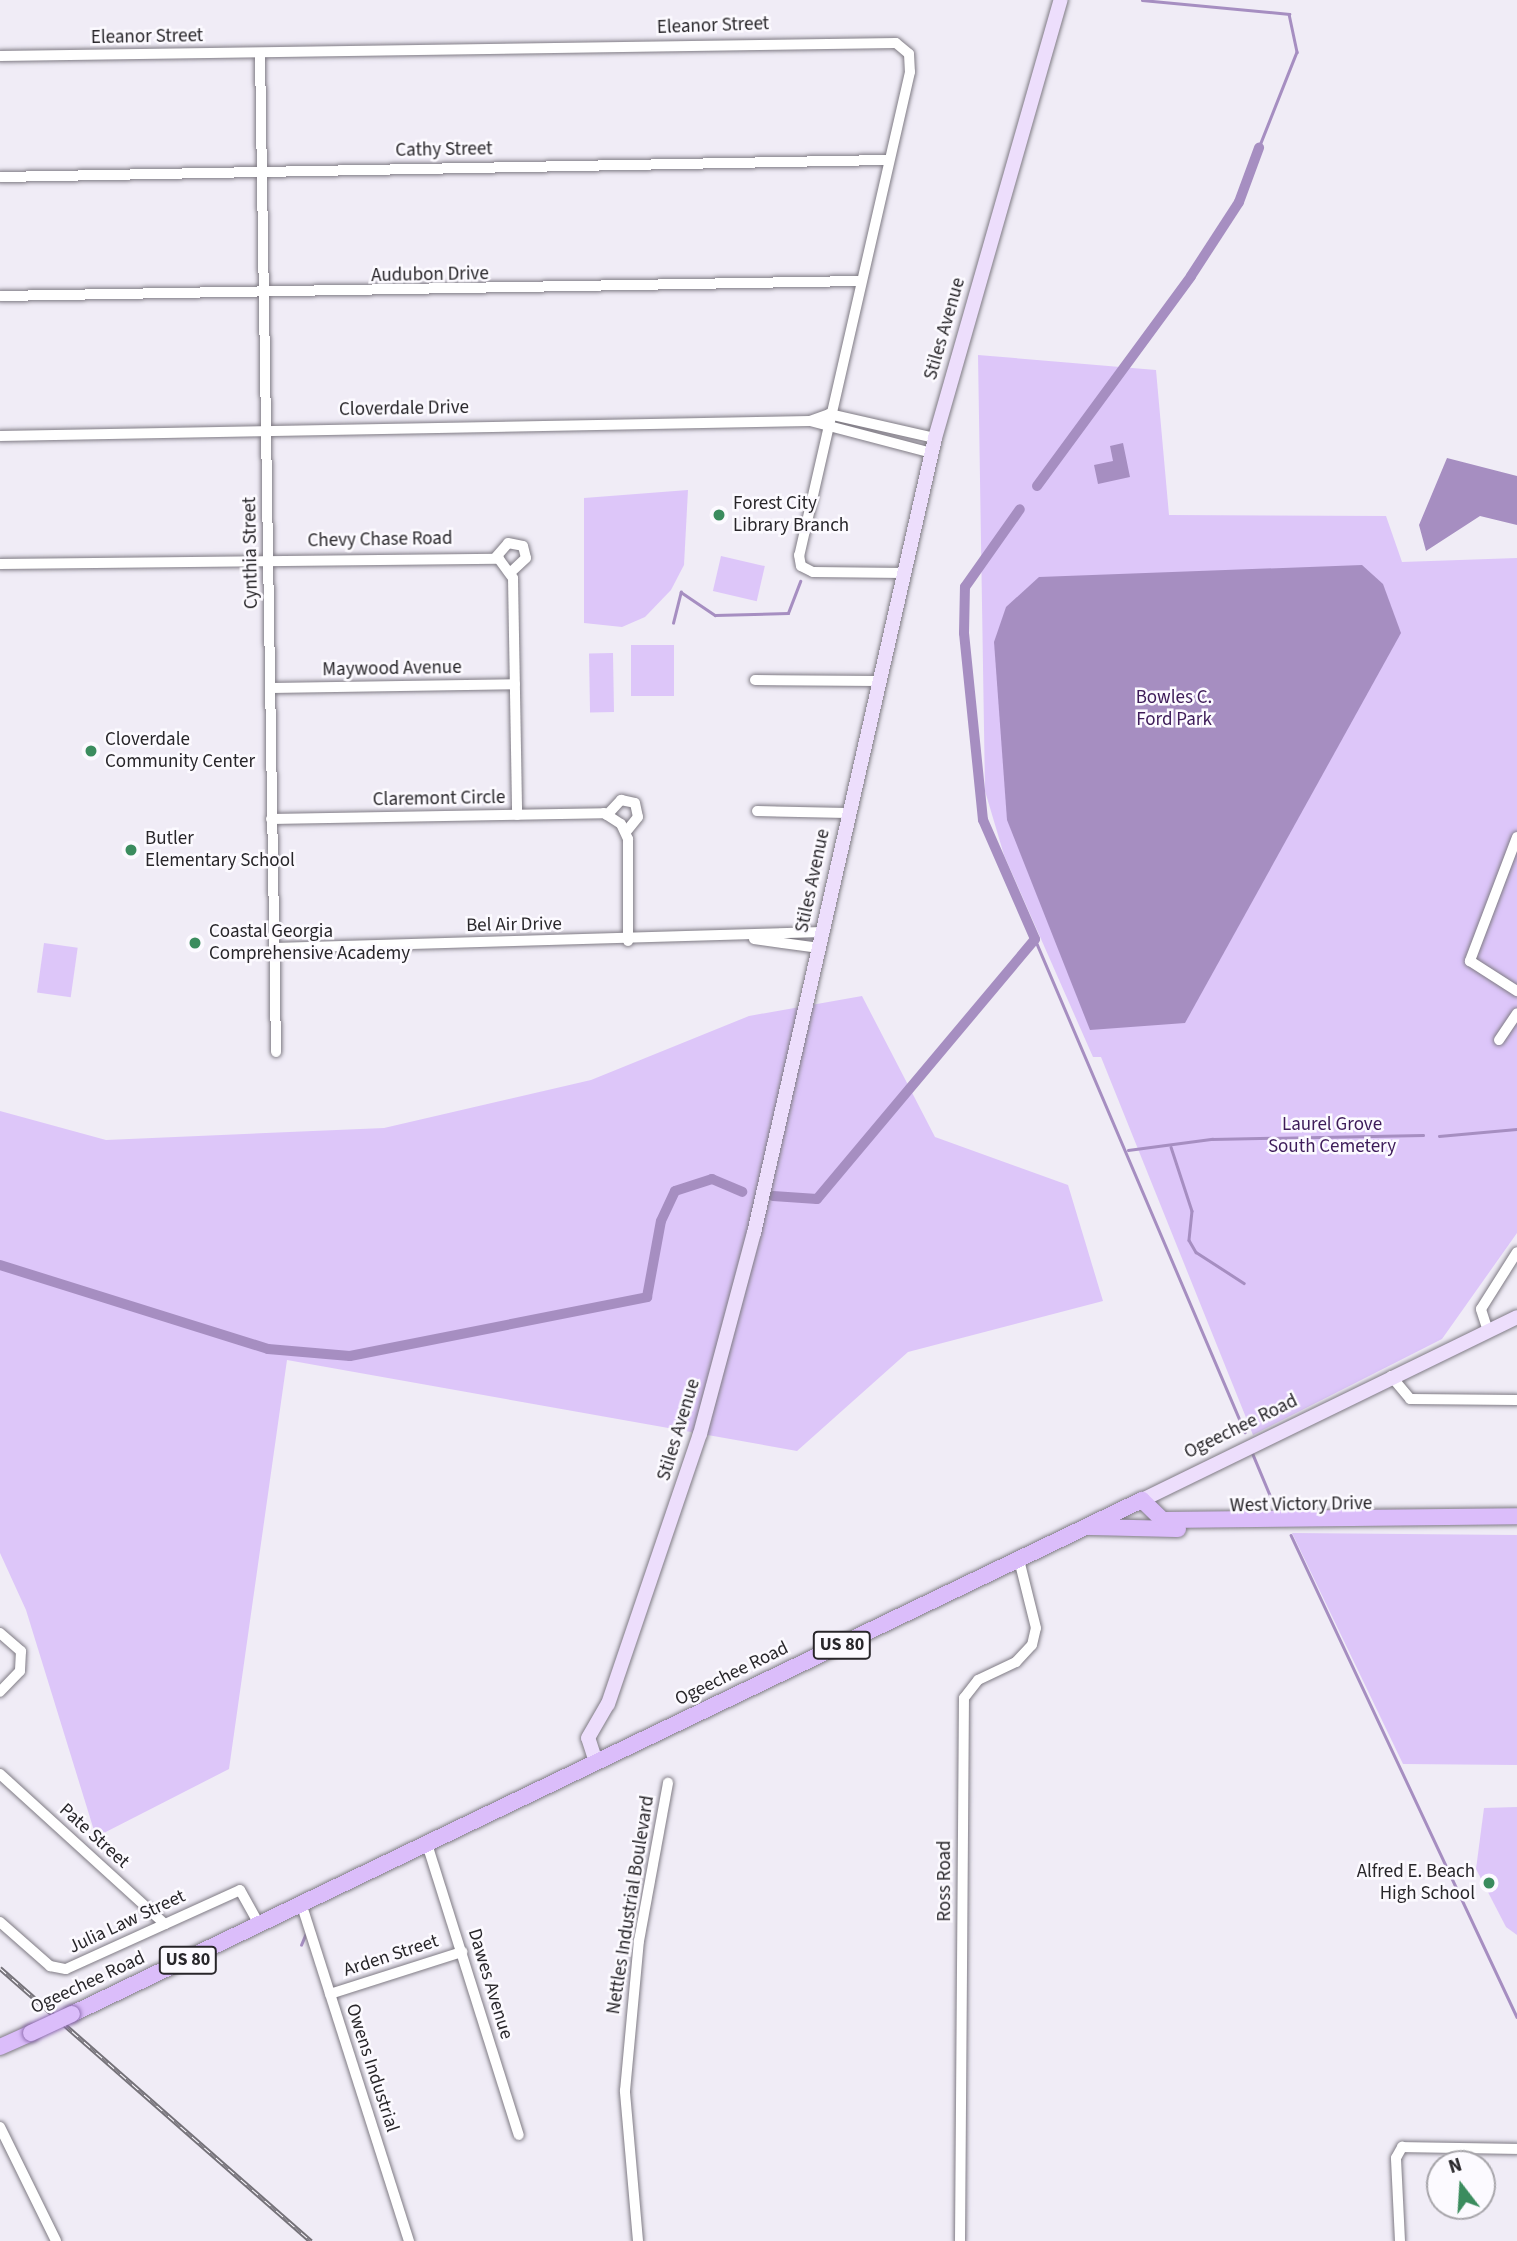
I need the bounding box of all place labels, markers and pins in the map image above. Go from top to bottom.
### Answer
place label: Forest City Library Branch [733,493,849,537]
marker: Forest City Library Branch [711,507,727,523]
place label: Cloverdale Community Center [105,729,255,773]
marker: Cloverdale Community Center [83,743,99,759]
place label: Butler Elementary School [145,828,295,872]
marker: Butler Elementary School [123,842,139,858]
place label: Coastal Georgia Comprehensive Academy [209,921,410,965]
marker: Coastal Georgia Comprehensive Academy [187,935,203,951]
place label: Alfred E. Beach High School [1357,1861,1475,1905]
marker: Alfred E. Beach High School [1481,1875,1497,1891]

